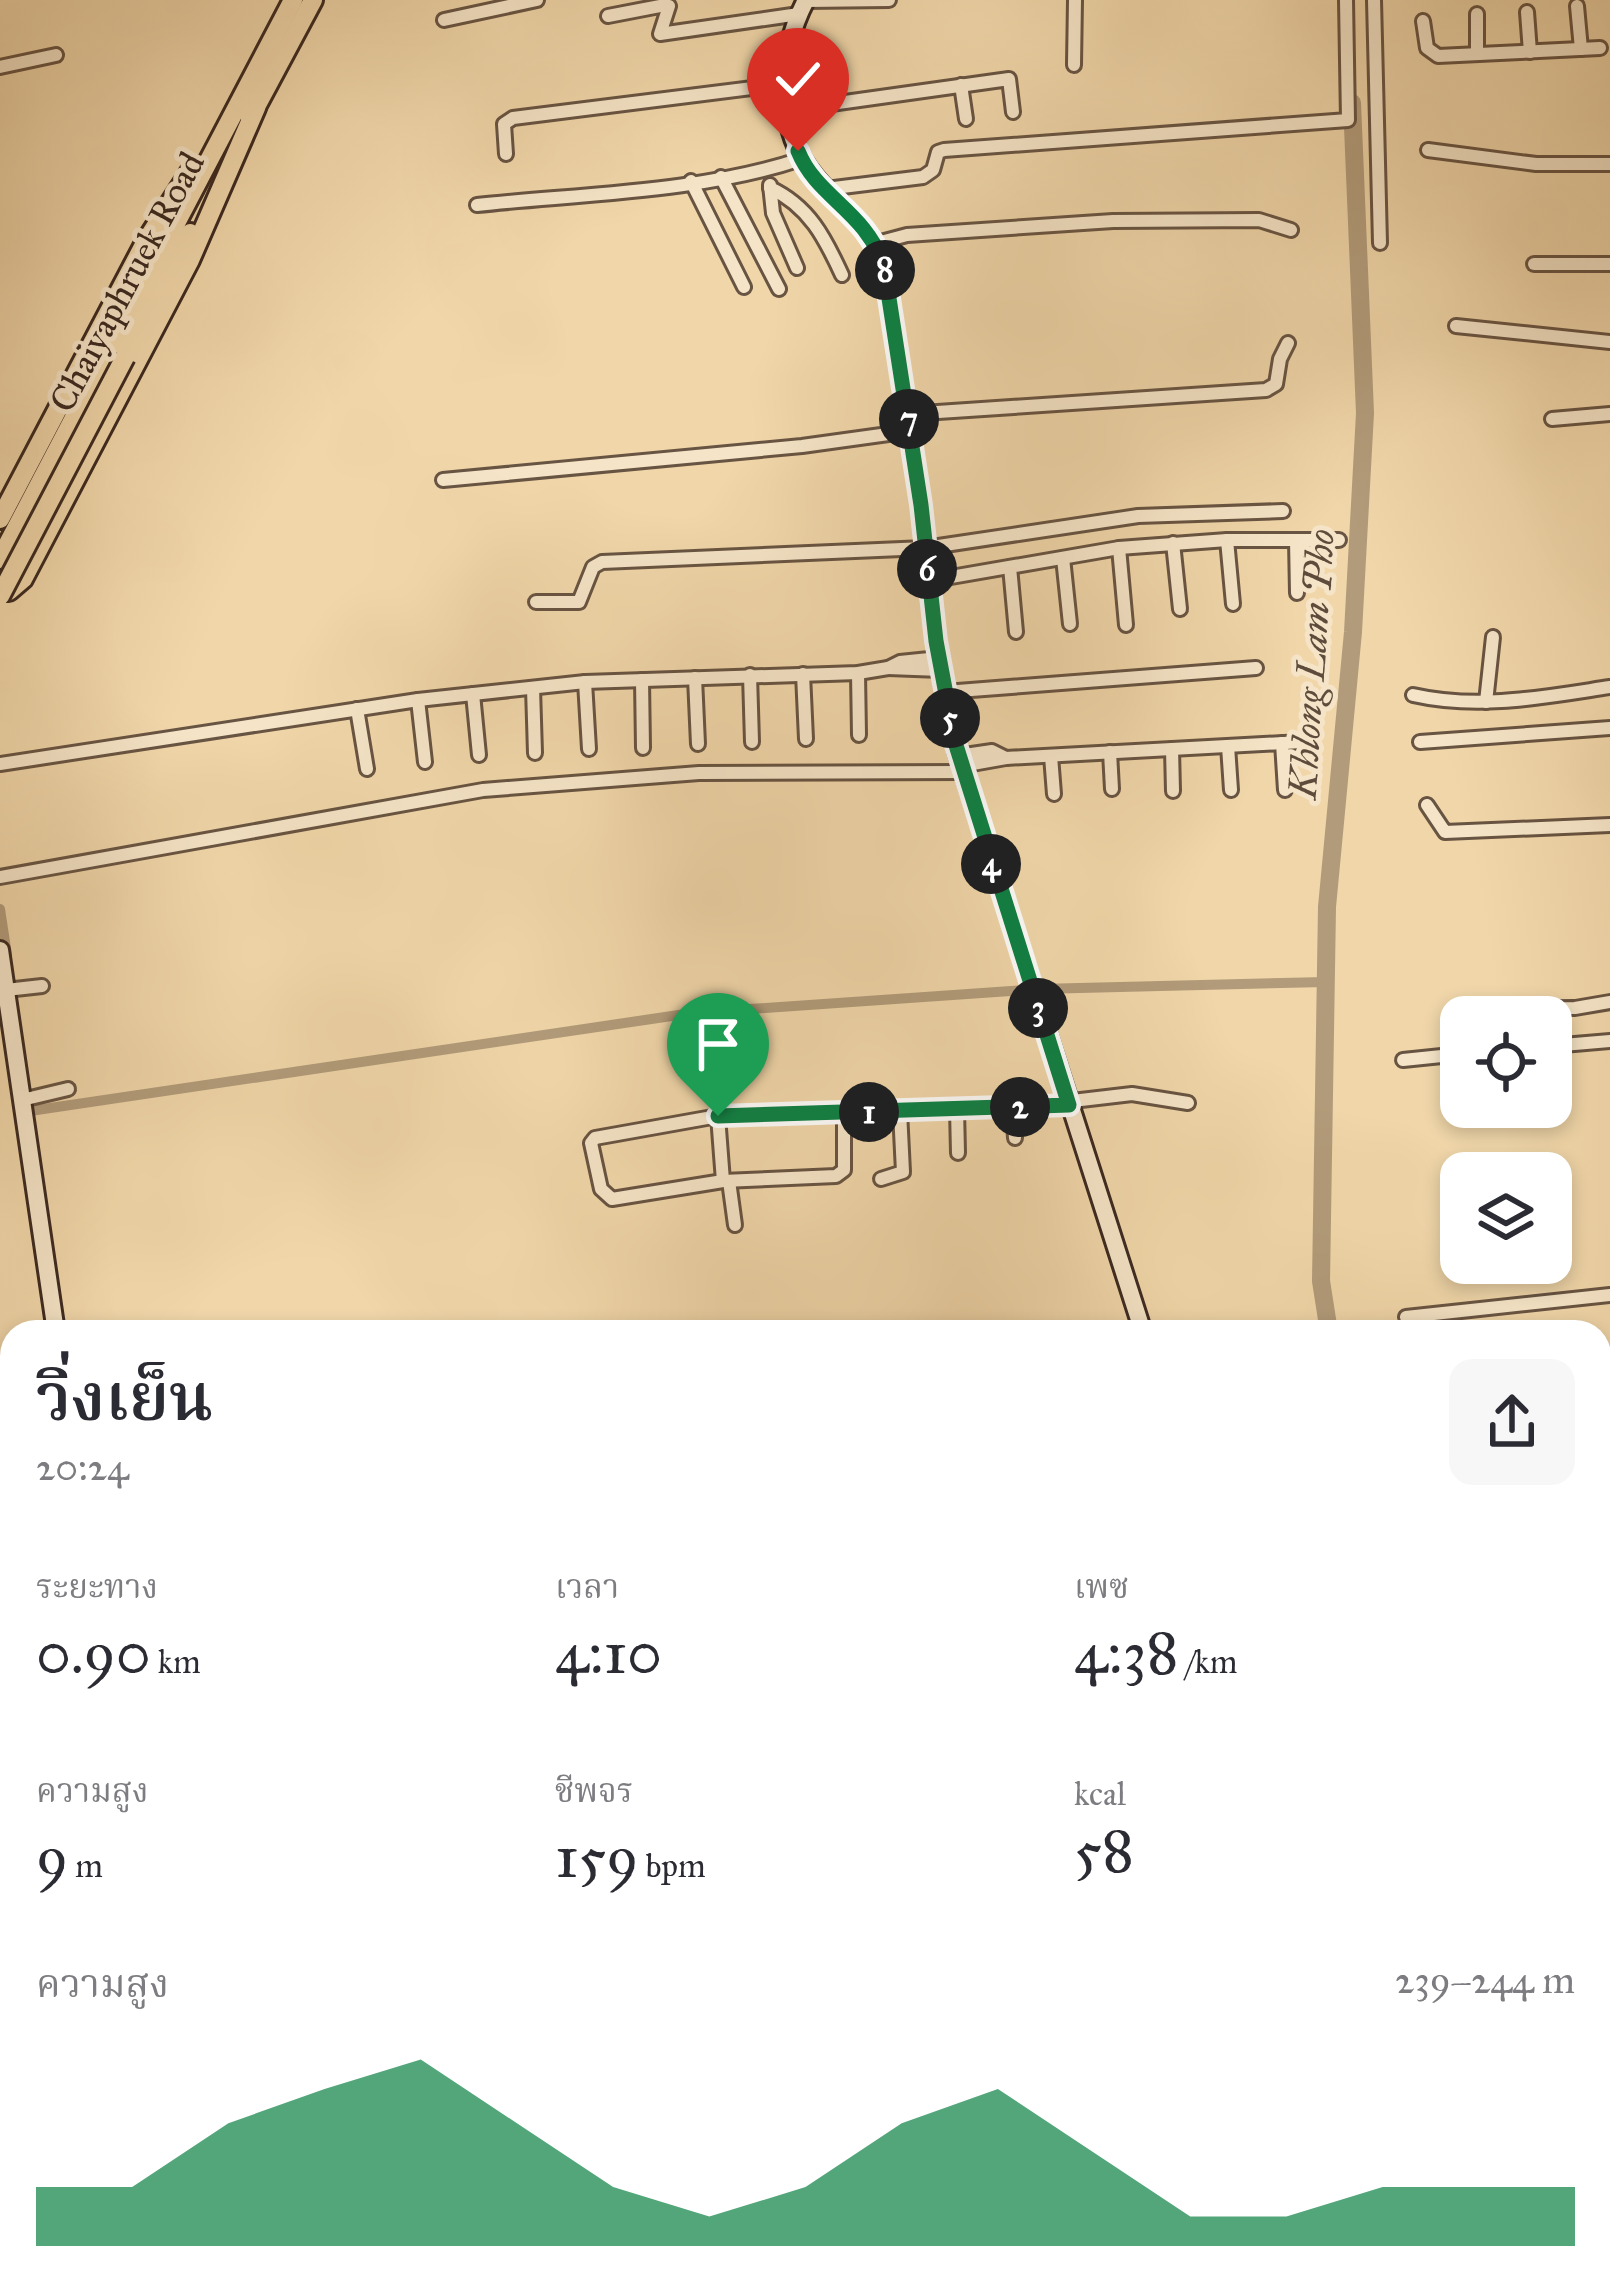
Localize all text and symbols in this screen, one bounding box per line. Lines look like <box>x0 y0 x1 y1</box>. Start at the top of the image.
pin <box>747 28 849 151</box>
icon: check <box>765 46 831 112</box>
street label: Chaiyaphruek Road <box>40 145 214 419</box>
pin: 8 <box>855 240 915 300</box>
text: 8 <box>876 250 894 290</box>
pin: 7 <box>879 389 939 449</box>
text: 7 <box>900 399 918 439</box>
water label: Khlong Lam Pho <box>1279 528 1345 802</box>
pin: 6 <box>897 539 957 599</box>
text: 6 <box>919 549 935 589</box>
pin: 5 <box>920 688 980 748</box>
text: 5 <box>942 698 958 738</box>
pin: 4 <box>961 834 1021 894</box>
text: 4 <box>982 844 1000 884</box>
pin: 3 <box>1008 978 1068 1038</box>
text: 3 <box>1031 988 1045 1028</box>
pin <box>667 993 769 1116</box>
map controls <box>1440 996 1572 1284</box>
button: locate <box>1440 996 1572 1128</box>
icon: arrive <box>685 1011 751 1077</box>
pin: 2 <box>990 1077 1050 1137</box>
pin: 1 <box>839 1082 899 1142</box>
text: 2 <box>1012 1087 1028 1127</box>
text: 1 <box>862 1092 876 1132</box>
button: layers <box>1440 1152 1572 1284</box>
text: วิ่งเย็น <box>36 1357 213 1438</box>
button: share <box>1449 1359 1575 1485</box>
text: 20:24 <box>36 1443 129 1491</box>
text: ระยะทาง <box>36 1567 158 1607</box>
text: เวลา <box>555 1567 619 1607</box>
text: เพซ <box>1074 1567 1129 1607</box>
text: 0.90 <box>36 1616 151 1689</box>
text: 4:10 <box>555 1616 662 1689</box>
text: 4:38 <box>1074 1616 1178 1689</box>
text: km <box>151 1642 201 1682</box>
text: /km <box>1178 1642 1238 1682</box>
text: ความสูง <box>36 1771 149 1811</box>
text: ชีพจร <box>555 1771 633 1811</box>
text: kcal <box>1074 1774 1126 1814</box>
text: 58 <box>1074 1814 1134 1887</box>
text: 9 <box>36 1820 68 1893</box>
text: 159 <box>555 1820 638 1893</box>
text: m <box>68 1846 103 1886</box>
text: bpm <box>638 1846 706 1886</box>
text: 239–244 m <box>1395 1956 1575 2004</box>
text: ความสูง <box>36 1960 169 2008</box>

